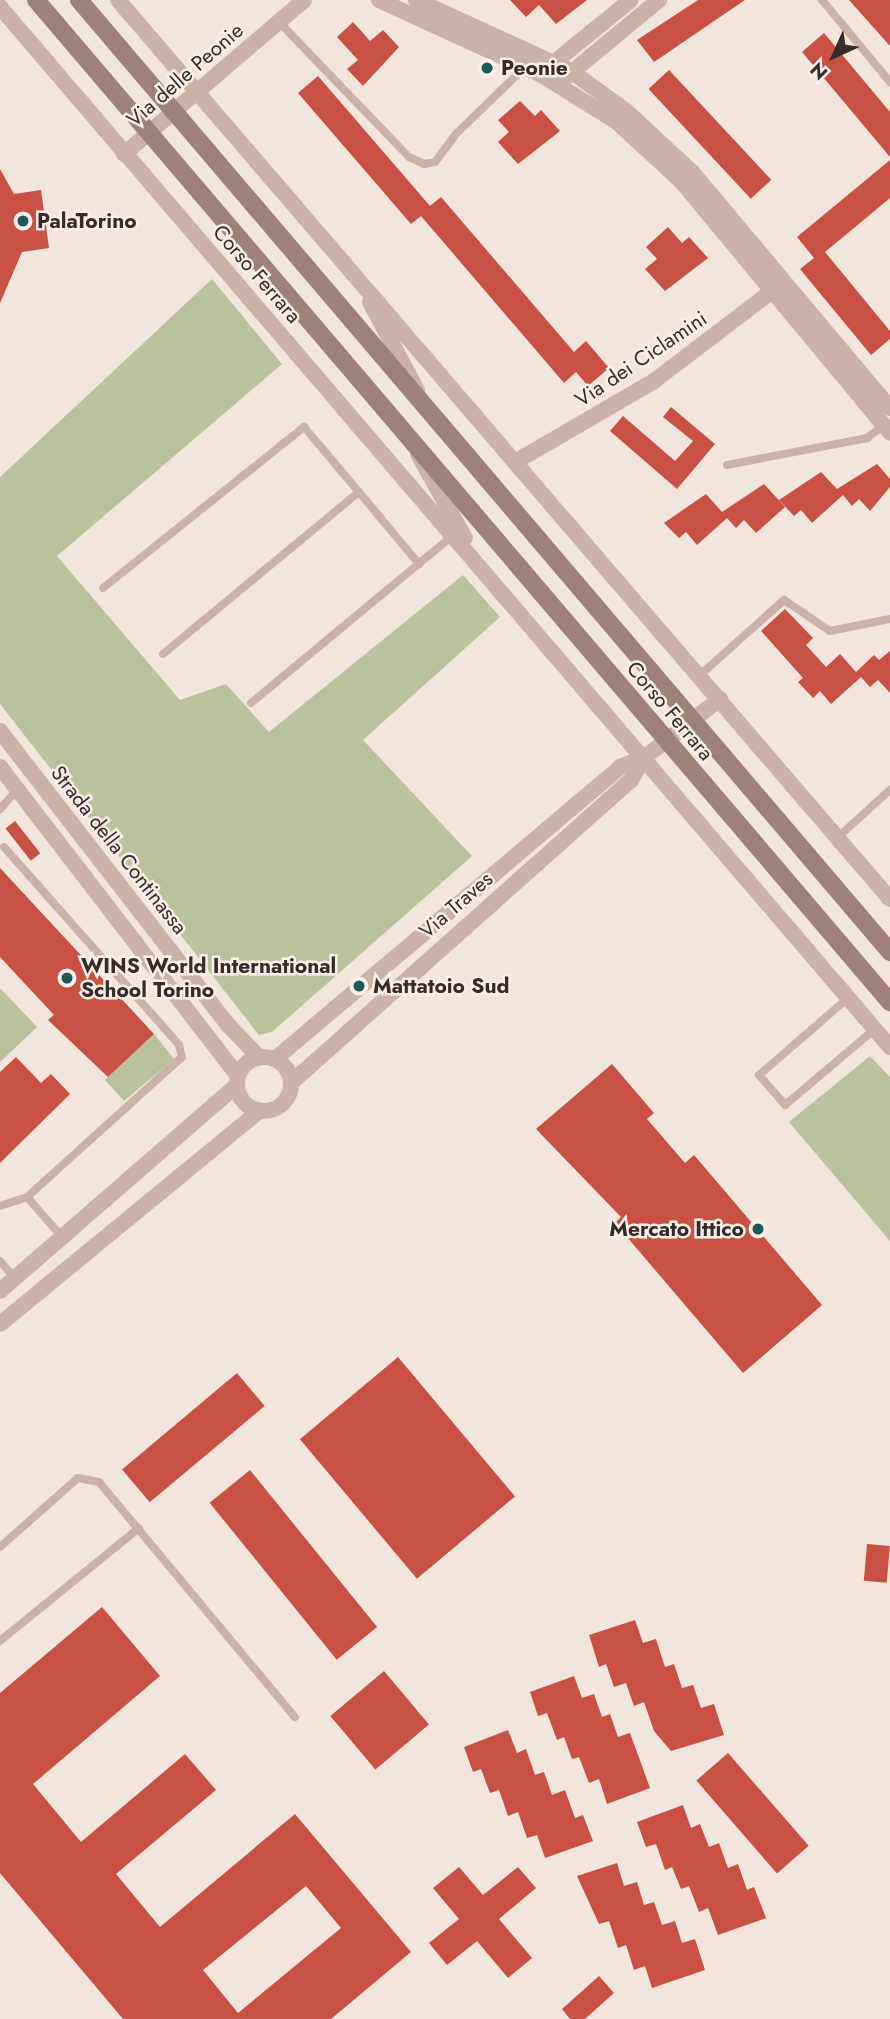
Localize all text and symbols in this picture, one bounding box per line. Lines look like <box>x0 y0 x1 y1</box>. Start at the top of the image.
street label: Via delle Peonie <box>122 18 248 132</box>
north arrow <box>799 21 869 91</box>
place label: Peonie <box>501 55 568 81</box>
text: N <box>804 56 834 86</box>
marker: Peonie <box>479 60 495 76</box>
place label: PalaTorino <box>37 208 137 234</box>
marker: PalaTorino <box>15 213 31 229</box>
street label: Corso Ferrara <box>208 220 306 328</box>
street label: Via dei Ciclamini <box>570 306 712 412</box>
street label: Corso Ferrara <box>621 656 719 766</box>
street label: Strada della Continassa <box>45 761 193 939</box>
street label: Via Traves <box>414 866 498 944</box>
place label: WINS World International School Torino <box>81 953 336 1003</box>
marker: WINS World International School Torino <box>59 970 75 986</box>
place label: Mattatoio Sud <box>373 973 509 999</box>
marker: Mattatoio Sud <box>351 978 367 994</box>
place label: Mercato Ittico <box>609 1216 744 1242</box>
marker: Mercato Ittico <box>750 1221 766 1237</box>

